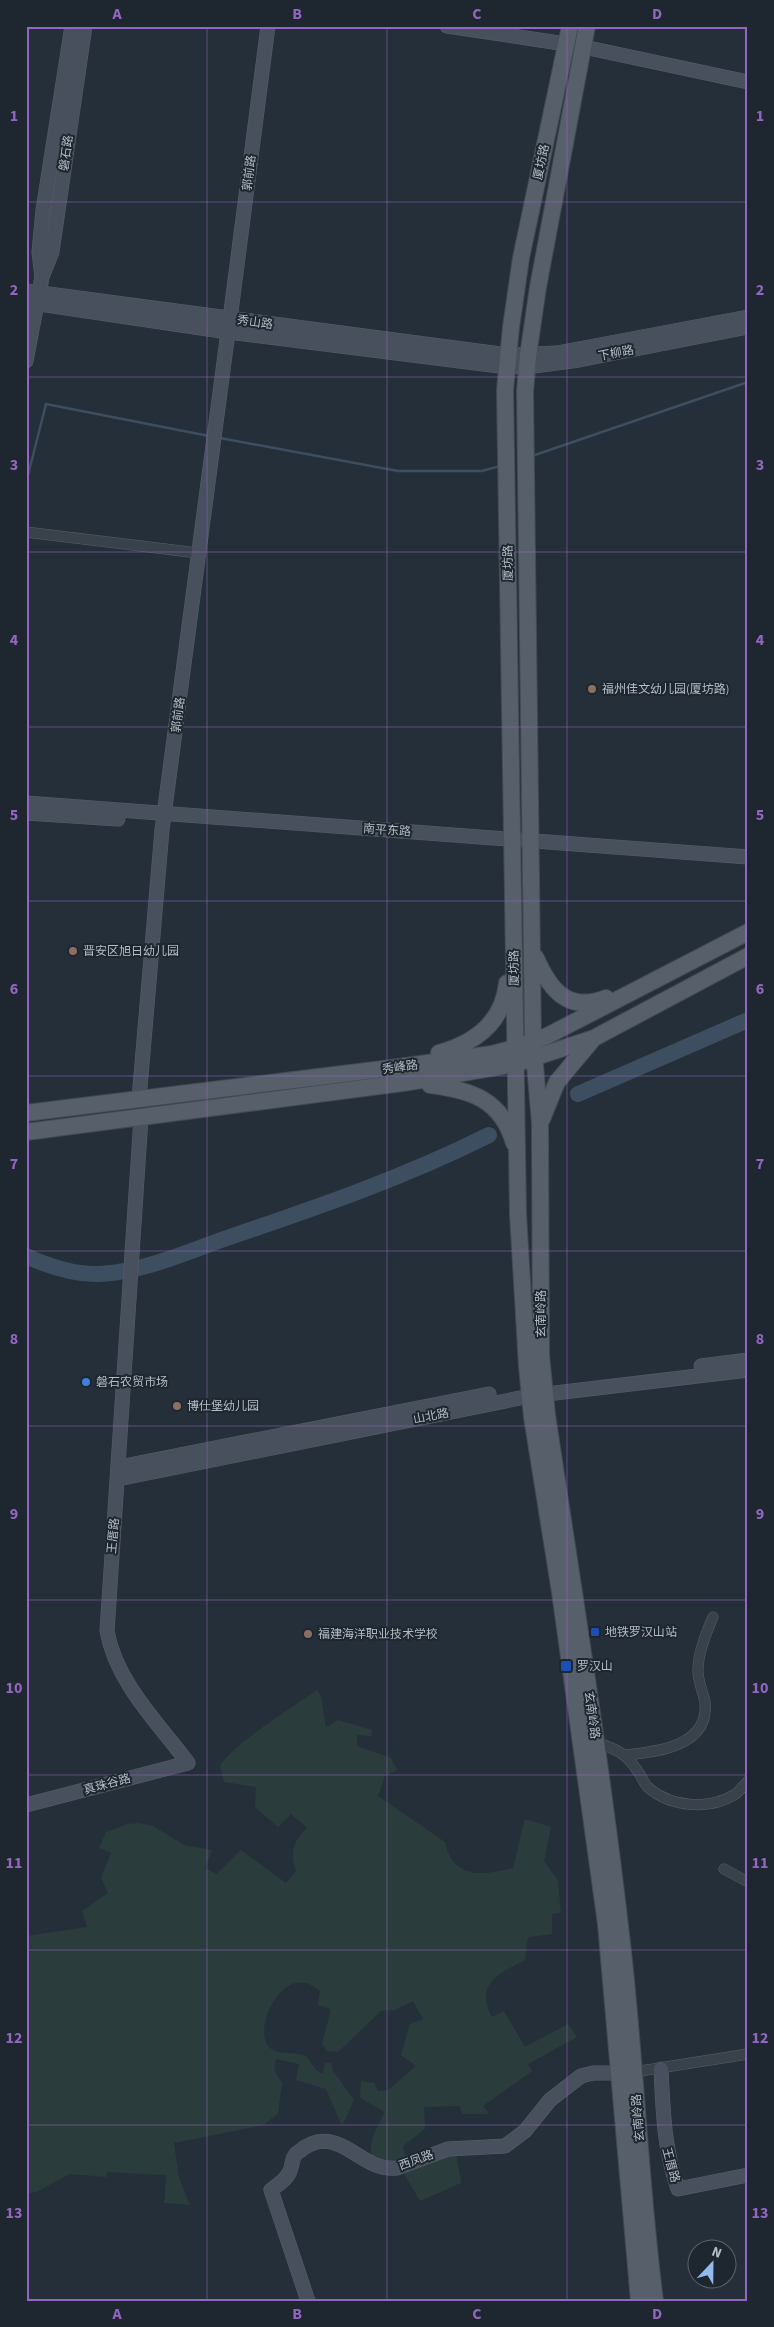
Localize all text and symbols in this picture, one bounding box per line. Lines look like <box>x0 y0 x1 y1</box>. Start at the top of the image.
text: A <box>111 3 122 25</box>
text: B <box>292 3 302 25</box>
text: C <box>472 3 482 25</box>
text: D <box>652 3 662 25</box>
text: 1 <box>10 105 18 127</box>
text: 1 <box>756 105 764 127</box>
street label: 磐石路 <box>56 134 77 172</box>
street label: 厦坊路 <box>529 143 554 181</box>
street label: 郭前路 <box>239 154 260 192</box>
text: 2 <box>10 279 18 301</box>
text: 2 <box>756 279 764 301</box>
street label: 秀山路 <box>236 312 274 333</box>
street label: 下柳路 <box>597 342 635 365</box>
text: 3 <box>10 454 18 476</box>
text: 3 <box>756 454 764 476</box>
street label: 厦坊路 <box>500 545 517 581</box>
text: 4 <box>10 629 19 651</box>
text: 4 <box>756 629 765 651</box>
place label: 福州佳文幼儿园(厦坊路) <box>602 681 729 698</box>
marker: 福州佳文幼儿园(厦坊路) <box>586 683 598 695</box>
street label: 郭前路 <box>168 696 189 734</box>
text: 5 <box>10 804 18 826</box>
text: 5 <box>756 804 764 826</box>
street label: 南平东路 <box>362 820 412 841</box>
place label: 晋安区旭日幼儿园 <box>83 943 179 960</box>
marker: 晋安区旭日幼儿园 <box>67 945 79 957</box>
street label: 厦坊路 <box>506 950 523 986</box>
text: 6 <box>10 978 18 1000</box>
text: 6 <box>756 978 764 1000</box>
street label: 秀峰路 <box>381 1057 419 1078</box>
text: 7 <box>10 1153 18 1175</box>
text: 7 <box>756 1153 764 1175</box>
street label: 玄南岭路 <box>533 1290 550 1338</box>
text: 8 <box>10 1328 18 1350</box>
text: 8 <box>756 1328 764 1350</box>
place label: 磐石农贸市场 <box>96 1374 168 1391</box>
marker: 磐石农贸市场 <box>80 1376 92 1388</box>
place label: 博仕堡幼儿园 <box>187 1398 259 1415</box>
marker: 博仕堡幼儿园 <box>171 1400 183 1412</box>
street label: 山北路 <box>412 1405 450 1428</box>
text: 9 <box>10 1503 18 1525</box>
text: 9 <box>756 1503 764 1525</box>
street label: 王厝路 <box>103 1517 124 1555</box>
place label: 地铁罗汉山站 <box>605 1624 677 1641</box>
place label: 福建海洋职业技术学校 <box>318 1626 438 1643</box>
marker: 地铁罗汉山站 <box>589 1626 601 1638</box>
marker: 福建海洋职业技术学校 <box>302 1628 314 1640</box>
place label: 罗汉山 <box>577 1658 613 1675</box>
marker: 罗汉山 <box>559 1659 573 1673</box>
text: 10 <box>6 1677 22 1699</box>
text: 10 <box>752 1677 768 1699</box>
street label: 玄南岭路 <box>580 1690 603 1740</box>
street label: 真珠谷路 <box>82 1770 133 1799</box>
text: 11 <box>6 1852 22 1874</box>
text: 11 <box>752 1852 768 1874</box>
text: 12 <box>6 2027 22 2049</box>
text: 12 <box>752 2027 768 2049</box>
street label: 玄南岭路 <box>628 2093 649 2143</box>
street label: 西凤路 <box>396 2146 436 2175</box>
street label: 王厝路 <box>658 2146 683 2185</box>
text: 13 <box>6 2202 22 2224</box>
text: 13 <box>752 2202 768 2224</box>
north arrow <box>686 2240 736 2290</box>
text: N <box>708 2242 725 2264</box>
text: A <box>111 2303 122 2325</box>
text: B <box>292 2303 302 2325</box>
text: C <box>472 2303 482 2325</box>
text: D <box>652 2303 662 2325</box>

